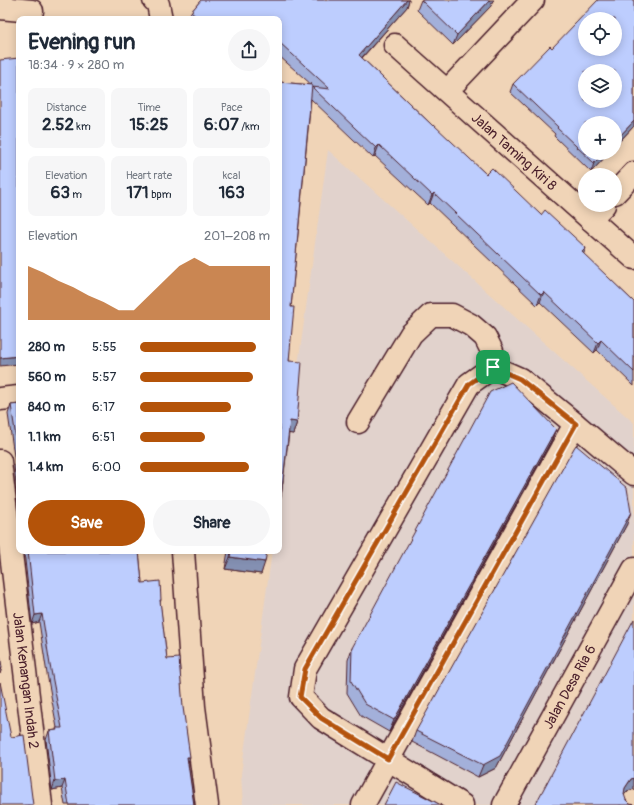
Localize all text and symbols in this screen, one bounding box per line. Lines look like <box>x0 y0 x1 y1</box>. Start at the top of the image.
map controls <box>578 12 622 212</box>
button: locate <box>578 12 622 56</box>
text: Evening run <box>28 28 136 56</box>
button: share <box>228 29 270 71</box>
text: 18:34 · 9 × 280 m <box>28 57 124 73</box>
button: layers <box>578 64 622 108</box>
text: Distance <box>46 101 86 114</box>
text: Time <box>137 101 160 114</box>
text: Pace <box>221 101 243 114</box>
street label: Jalan Taming Kiri 8 <box>468 109 561 194</box>
text: 2.52 <box>42 114 74 135</box>
text: 15:25 <box>129 114 169 135</box>
text: 6:07 <box>204 114 239 135</box>
button: + <box>578 116 622 160</box>
text: km <box>74 120 91 133</box>
text: /km <box>239 120 260 133</box>
button: − <box>578 168 622 212</box>
text: Elevation <box>45 169 87 182</box>
text: Heart rate <box>126 169 172 182</box>
text: kcal <box>223 169 241 182</box>
text: 63 <box>51 182 70 203</box>
text: 171 <box>126 182 149 203</box>
text: 163 <box>219 182 245 203</box>
text: m <box>70 188 82 201</box>
text: bpm <box>149 188 172 201</box>
text: Elevation <box>28 228 78 244</box>
text: 201–208 m <box>204 228 270 244</box>
text: 280 m <box>28 339 65 355</box>
text: 5:55 <box>92 339 117 355</box>
pin <box>476 350 510 384</box>
icon: arrive <box>482 356 504 378</box>
text: 560 m <box>28 369 66 385</box>
text: 5:57 <box>92 369 116 385</box>
text: 840 m <box>28 399 65 415</box>
text: 6:17 <box>92 399 115 415</box>
text: 1.1 km <box>28 429 61 445</box>
text: 6:51 <box>92 429 115 445</box>
text: 1.4 km <box>28 459 63 475</box>
text: 6:00 <box>92 459 121 475</box>
button: Save <box>28 500 145 546</box>
button: Share <box>153 500 270 546</box>
street label: Jalan Kenangan Indah 2 <box>10 611 43 750</box>
street label: Jalan Desa Ria 6 <box>539 642 599 732</box>

